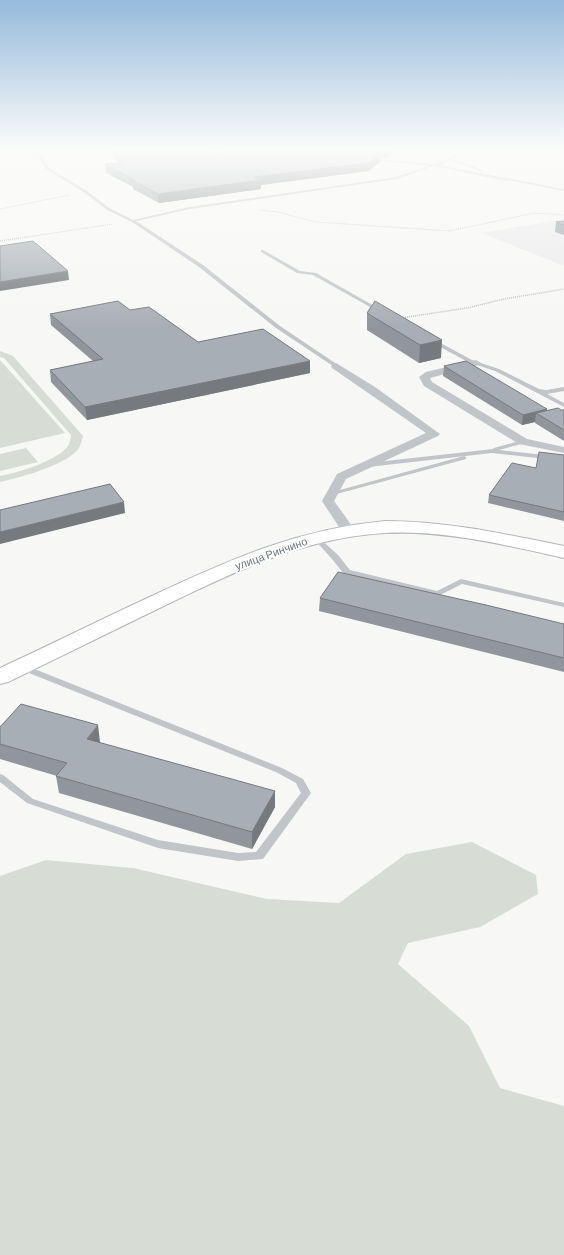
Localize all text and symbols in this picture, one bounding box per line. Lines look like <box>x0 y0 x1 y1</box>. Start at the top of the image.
street label: улица Ринчино <box>233 534 309 572</box>

